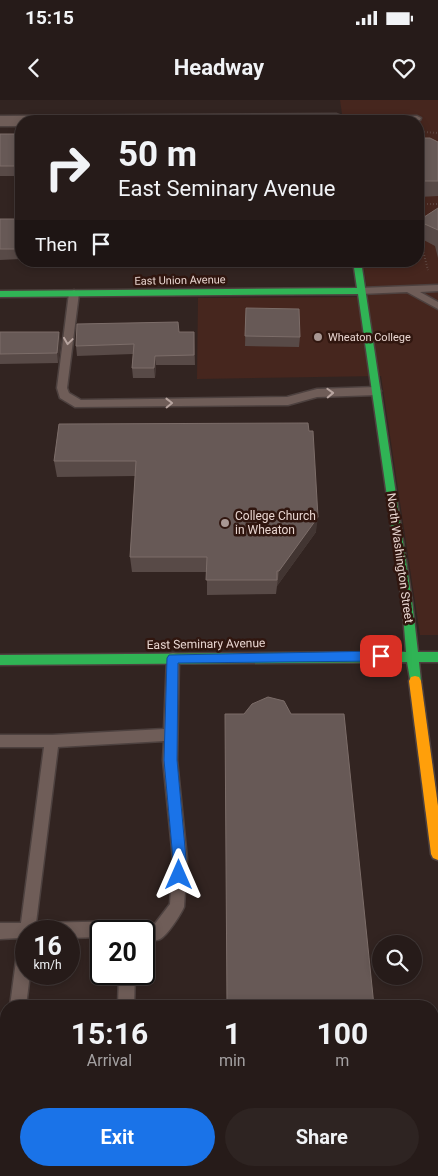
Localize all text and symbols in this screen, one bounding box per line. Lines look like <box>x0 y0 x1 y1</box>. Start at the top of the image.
text: 15:15 <box>25 6 74 29</box>
icon: back <box>20 54 48 82</box>
icon: heart <box>390 54 418 82</box>
text: Headway <box>174 55 264 80</box>
text: 50 m <box>118 134 197 175</box>
icon: right <box>35 135 100 200</box>
text: East Seminary Avenue <box>118 176 335 201</box>
icon: arrive <box>87 230 115 258</box>
text: Then <box>35 233 77 256</box>
street label: East Union Avenue <box>134 273 226 288</box>
marker: Wheaton College <box>312 331 324 343</box>
place label: Wheaton College <box>328 331 411 344</box>
one-way arrow <box>63 338 74 346</box>
one-way arrow <box>327 388 335 398</box>
one-way arrow <box>166 398 173 408</box>
street label: North Washington Street <box>384 492 416 624</box>
place label: College Church in Wheaton <box>235 509 316 537</box>
marker: College Church in Wheaton <box>219 517 231 529</box>
pin <box>360 635 402 677</box>
street label: East Seminary Avenue <box>147 636 265 652</box>
icon: arrive <box>367 642 395 670</box>
position arrow <box>152 848 204 900</box>
speed limit sign: 20 <box>90 920 155 985</box>
text: 16 <box>33 932 62 961</box>
map controls <box>372 935 422 985</box>
button: search <box>372 935 422 985</box>
text: km/h <box>33 958 62 972</box>
text: 15:16 <box>71 1016 148 1051</box>
text: 1 <box>224 1016 241 1051</box>
text: 100 <box>317 1016 368 1051</box>
text: Arrival <box>87 1051 132 1070</box>
text: min <box>219 1051 246 1070</box>
text: m <box>335 1051 349 1070</box>
button: Exit <box>20 1108 215 1166</box>
button: Share <box>225 1108 419 1166</box>

